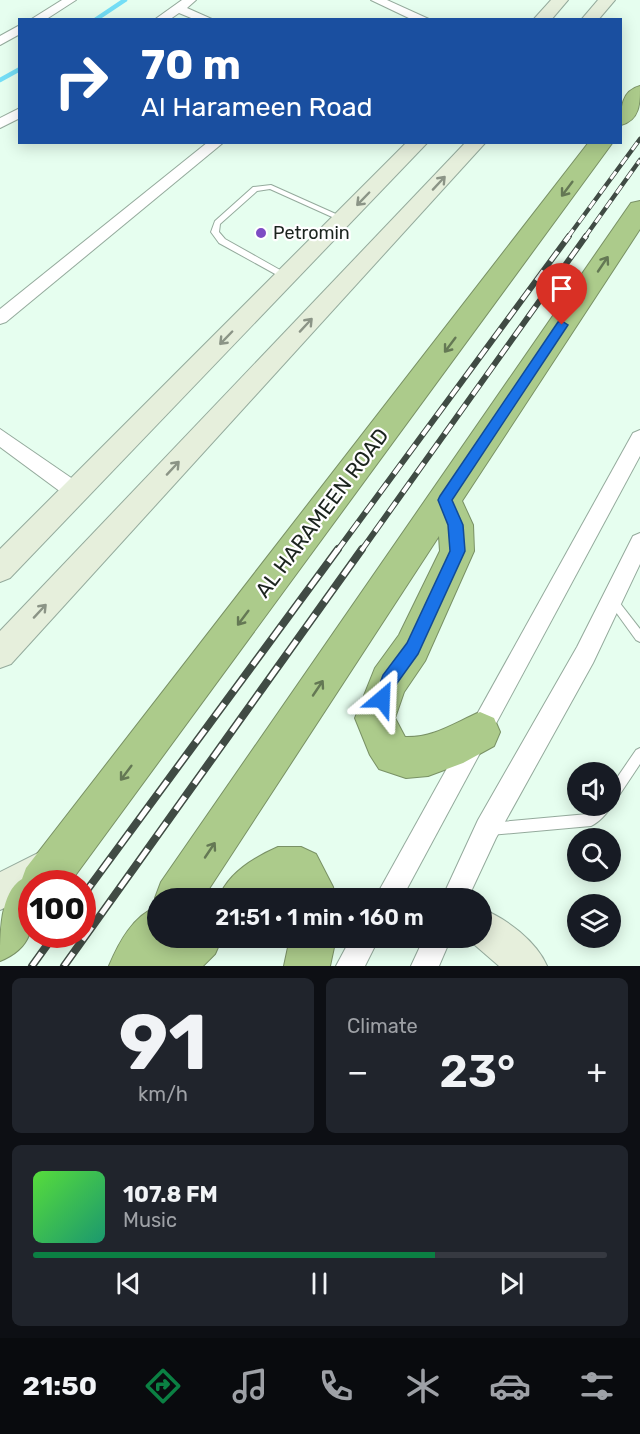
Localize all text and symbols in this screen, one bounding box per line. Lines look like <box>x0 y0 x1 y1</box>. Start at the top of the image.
text: 70 m <box>141 40 241 90</box>
icon: right <box>42 42 120 120</box>
text: Al Harameen Road <box>141 91 373 123</box>
one-way arrow <box>432 175 446 190</box>
one-way arrow <box>561 181 573 197</box>
one-way arrow <box>356 192 370 207</box>
place label: Petromin <box>273 222 350 244</box>
marker: Petromin <box>254 226 268 240</box>
one-way arrow <box>596 256 609 273</box>
pin <box>536 263 587 325</box>
icon: arrive <box>545 272 578 305</box>
one-way arrow <box>299 318 313 333</box>
one-way arrow <box>219 331 234 346</box>
one-way arrow <box>443 336 456 352</box>
street label: AL HARAMEEN ROAD <box>250 423 393 602</box>
one-way arrow <box>166 461 180 476</box>
one-way arrow <box>33 603 47 618</box>
one-way arrow <box>237 609 250 625</box>
position arrow <box>350 667 414 731</box>
one-way arrow <box>313 680 325 697</box>
map controls <box>567 762 621 948</box>
button: sound <box>567 762 621 816</box>
one-way arrow <box>119 765 132 781</box>
button: search <box>567 828 621 882</box>
one-way arrow <box>204 842 216 859</box>
speed limit sign: 100 <box>18 870 96 948</box>
button: layers <box>567 894 621 948</box>
text: 21:51 · 1 min · 160 m <box>215 904 424 931</box>
text: 91 <box>119 996 207 1089</box>
text: Climate <box>347 1014 418 1038</box>
text: 23° <box>440 1045 515 1098</box>
text: − <box>347 1052 368 1091</box>
text: + <box>586 1052 607 1091</box>
text: km/h <box>138 1082 188 1106</box>
text: 107.8 FM <box>123 1181 218 1208</box>
text: Music <box>123 1208 177 1232</box>
icon: previous <box>112 1267 145 1300</box>
icon: pause <box>303 1267 336 1300</box>
icon: next <box>495 1267 528 1300</box>
icon: directions <box>142 1365 184 1407</box>
icon: music <box>229 1365 271 1407</box>
icon: phone <box>315 1365 357 1407</box>
icon: climate <box>402 1365 444 1407</box>
icon: car <box>489 1365 531 1407</box>
icon: filters <box>576 1365 618 1407</box>
text: 21:50 <box>22 1370 97 1402</box>

